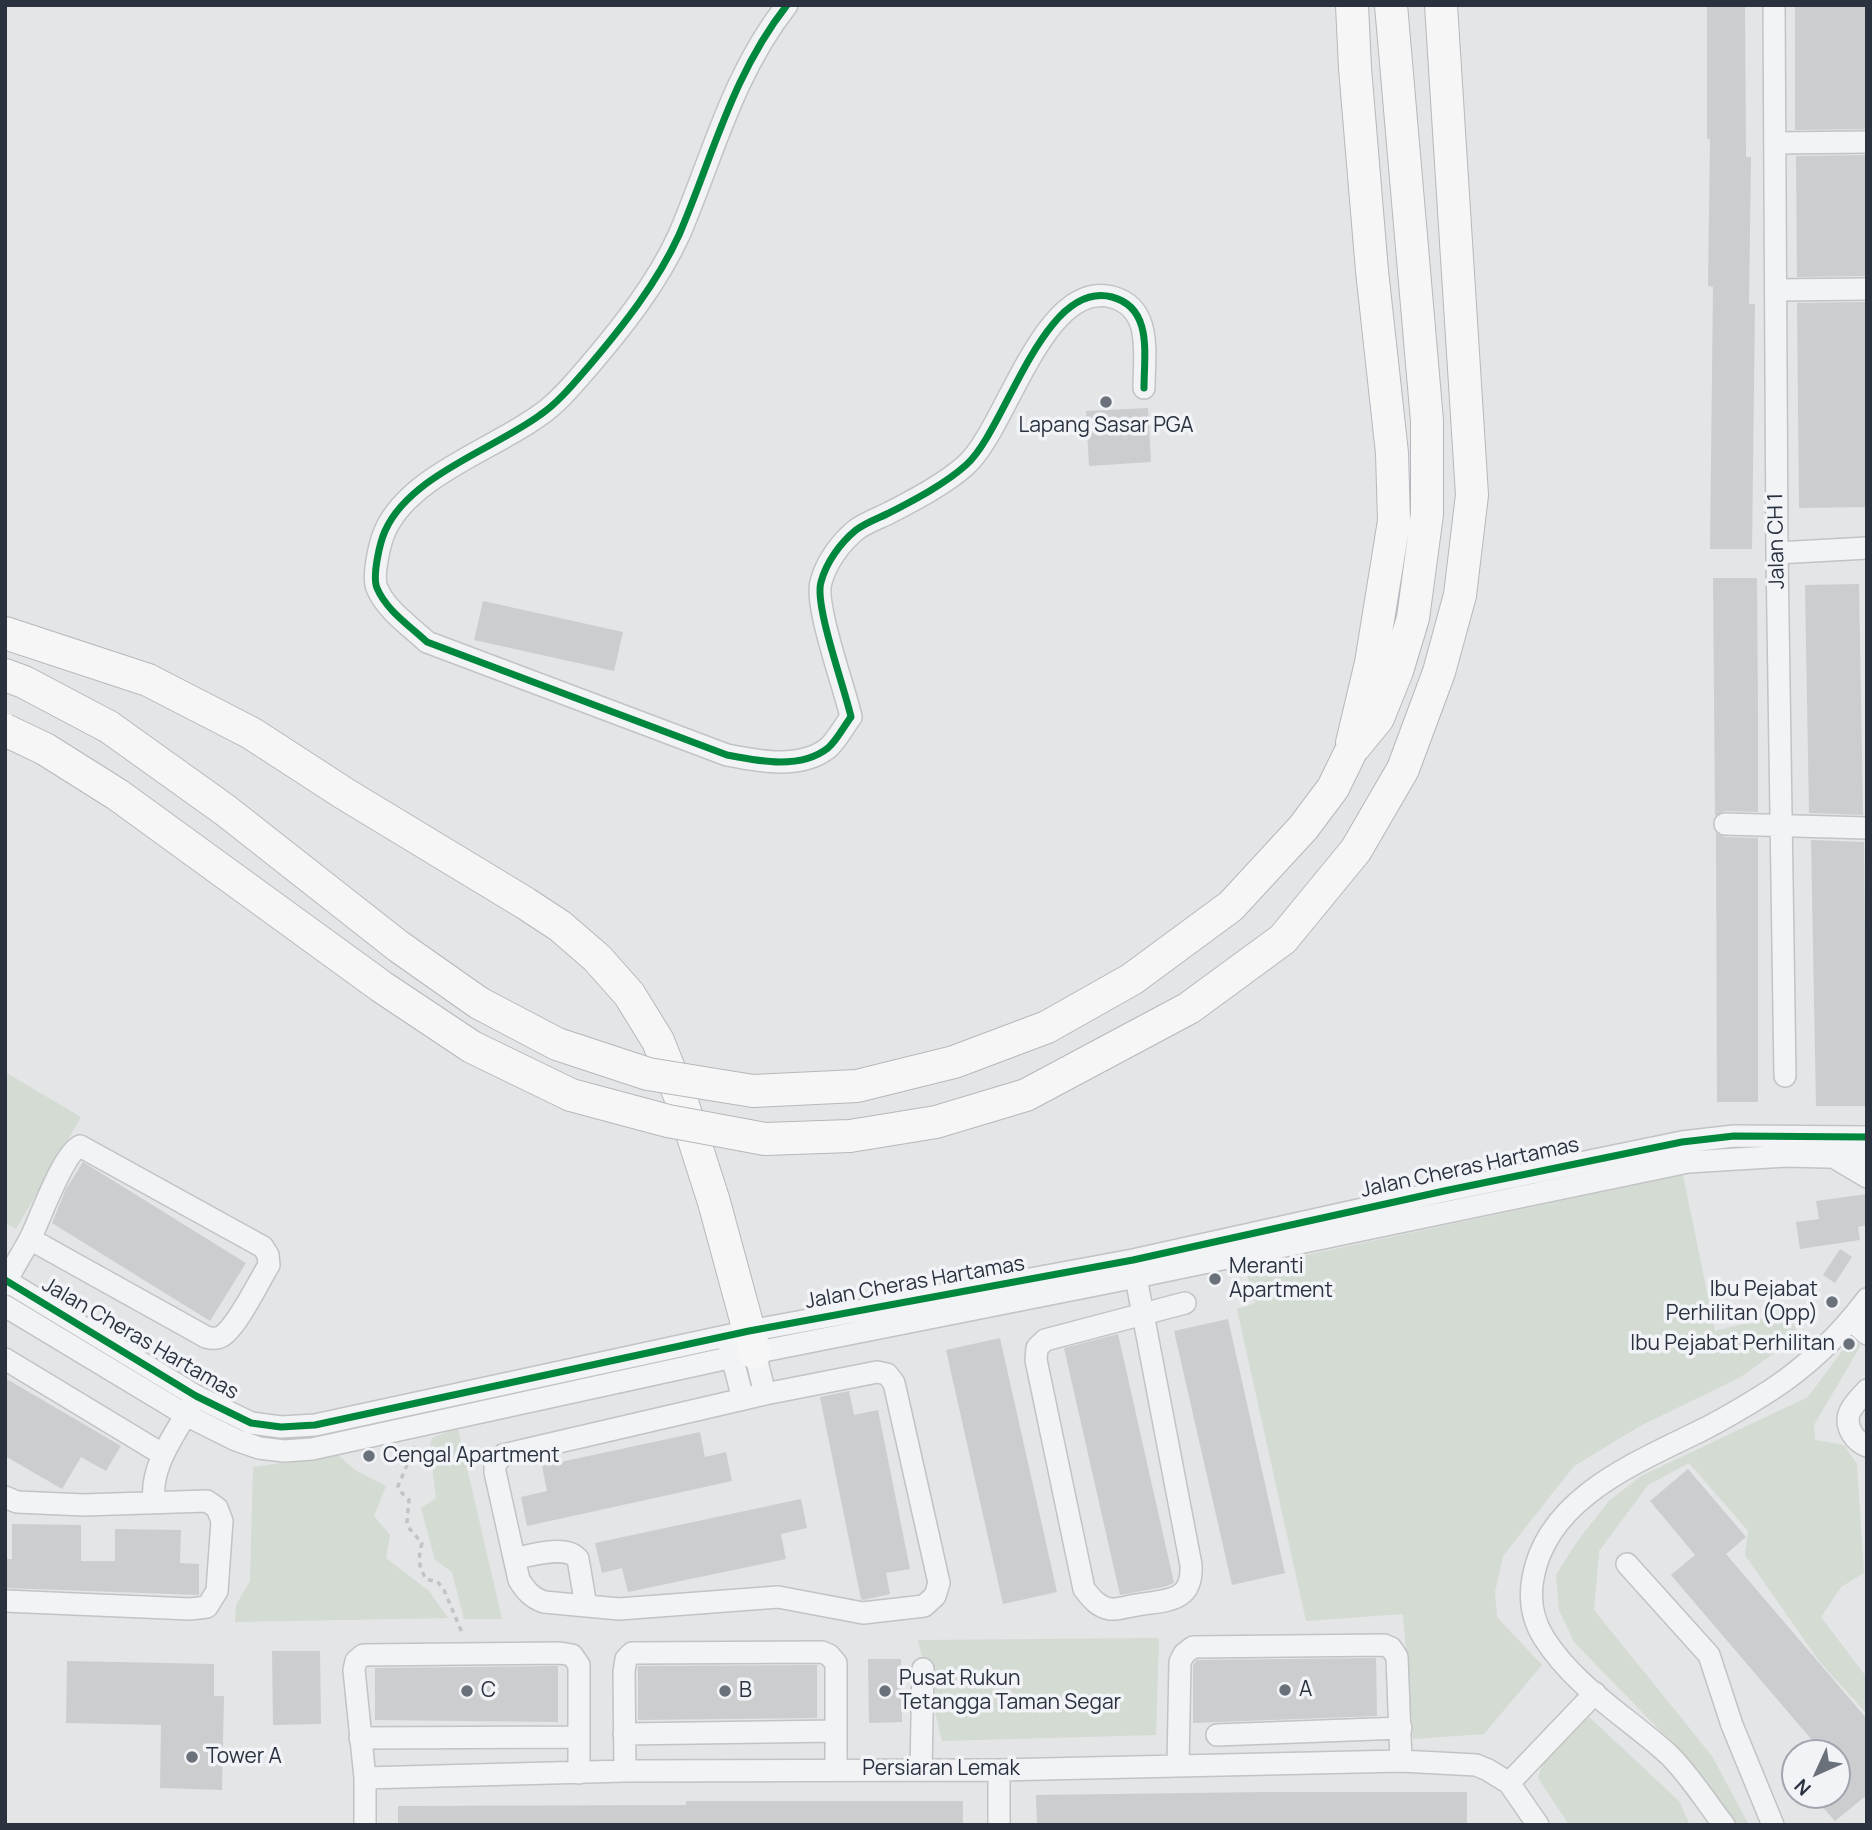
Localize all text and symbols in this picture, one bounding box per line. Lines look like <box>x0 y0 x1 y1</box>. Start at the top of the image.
marker: Lapang Sasar PGA <box>1098 394 1114 410</box>
place label: Lapang Sasar PGA <box>1018 413 1194 439</box>
street label: Jalan CH 1 <box>1764 493 1790 589</box>
street label: Jalan Cheras Hartamas <box>1358 1133 1582 1203</box>
street label: Jalan Cheras Hartamas <box>803 1251 1027 1315</box>
place label: Meranti Apartment <box>1229 1254 1333 1304</box>
marker: Meranti Apartment <box>1207 1271 1223 1287</box>
street label: Jalan Cheras Hartamas <box>37 1272 243 1406</box>
place label: Ibu Pejabat Perhilitan (Opp) <box>1666 1277 1818 1327</box>
marker: Ibu Pejabat Perhilitan (Opp) <box>1824 1294 1840 1310</box>
place label: Ibu Pejabat Perhilitan <box>1630 1331 1835 1357</box>
marker: Ibu Pejabat Perhilitan <box>1841 1336 1857 1352</box>
place label: Cengal Apartment <box>383 1443 560 1469</box>
marker: Cengal Apartment <box>361 1448 377 1464</box>
place label: Pusat Rukun Tetangga Taman Segar <box>899 1666 1121 1716</box>
place label: A <box>1299 1677 1312 1703</box>
place label: C <box>481 1678 496 1704</box>
place label: B <box>739 1678 752 1704</box>
marker: A <box>1277 1682 1293 1698</box>
marker: C <box>459 1683 475 1699</box>
marker: B <box>717 1683 733 1699</box>
marker: Pusat Rukun Tetangga Taman Segar <box>877 1683 893 1699</box>
north arrow <box>1781 1739 1851 1809</box>
place label: Tower A <box>206 1744 282 1770</box>
marker: Tower A <box>184 1749 200 1765</box>
street label: Persiaran Lemak <box>862 1756 1020 1782</box>
text: N <box>1789 1773 1817 1801</box>

